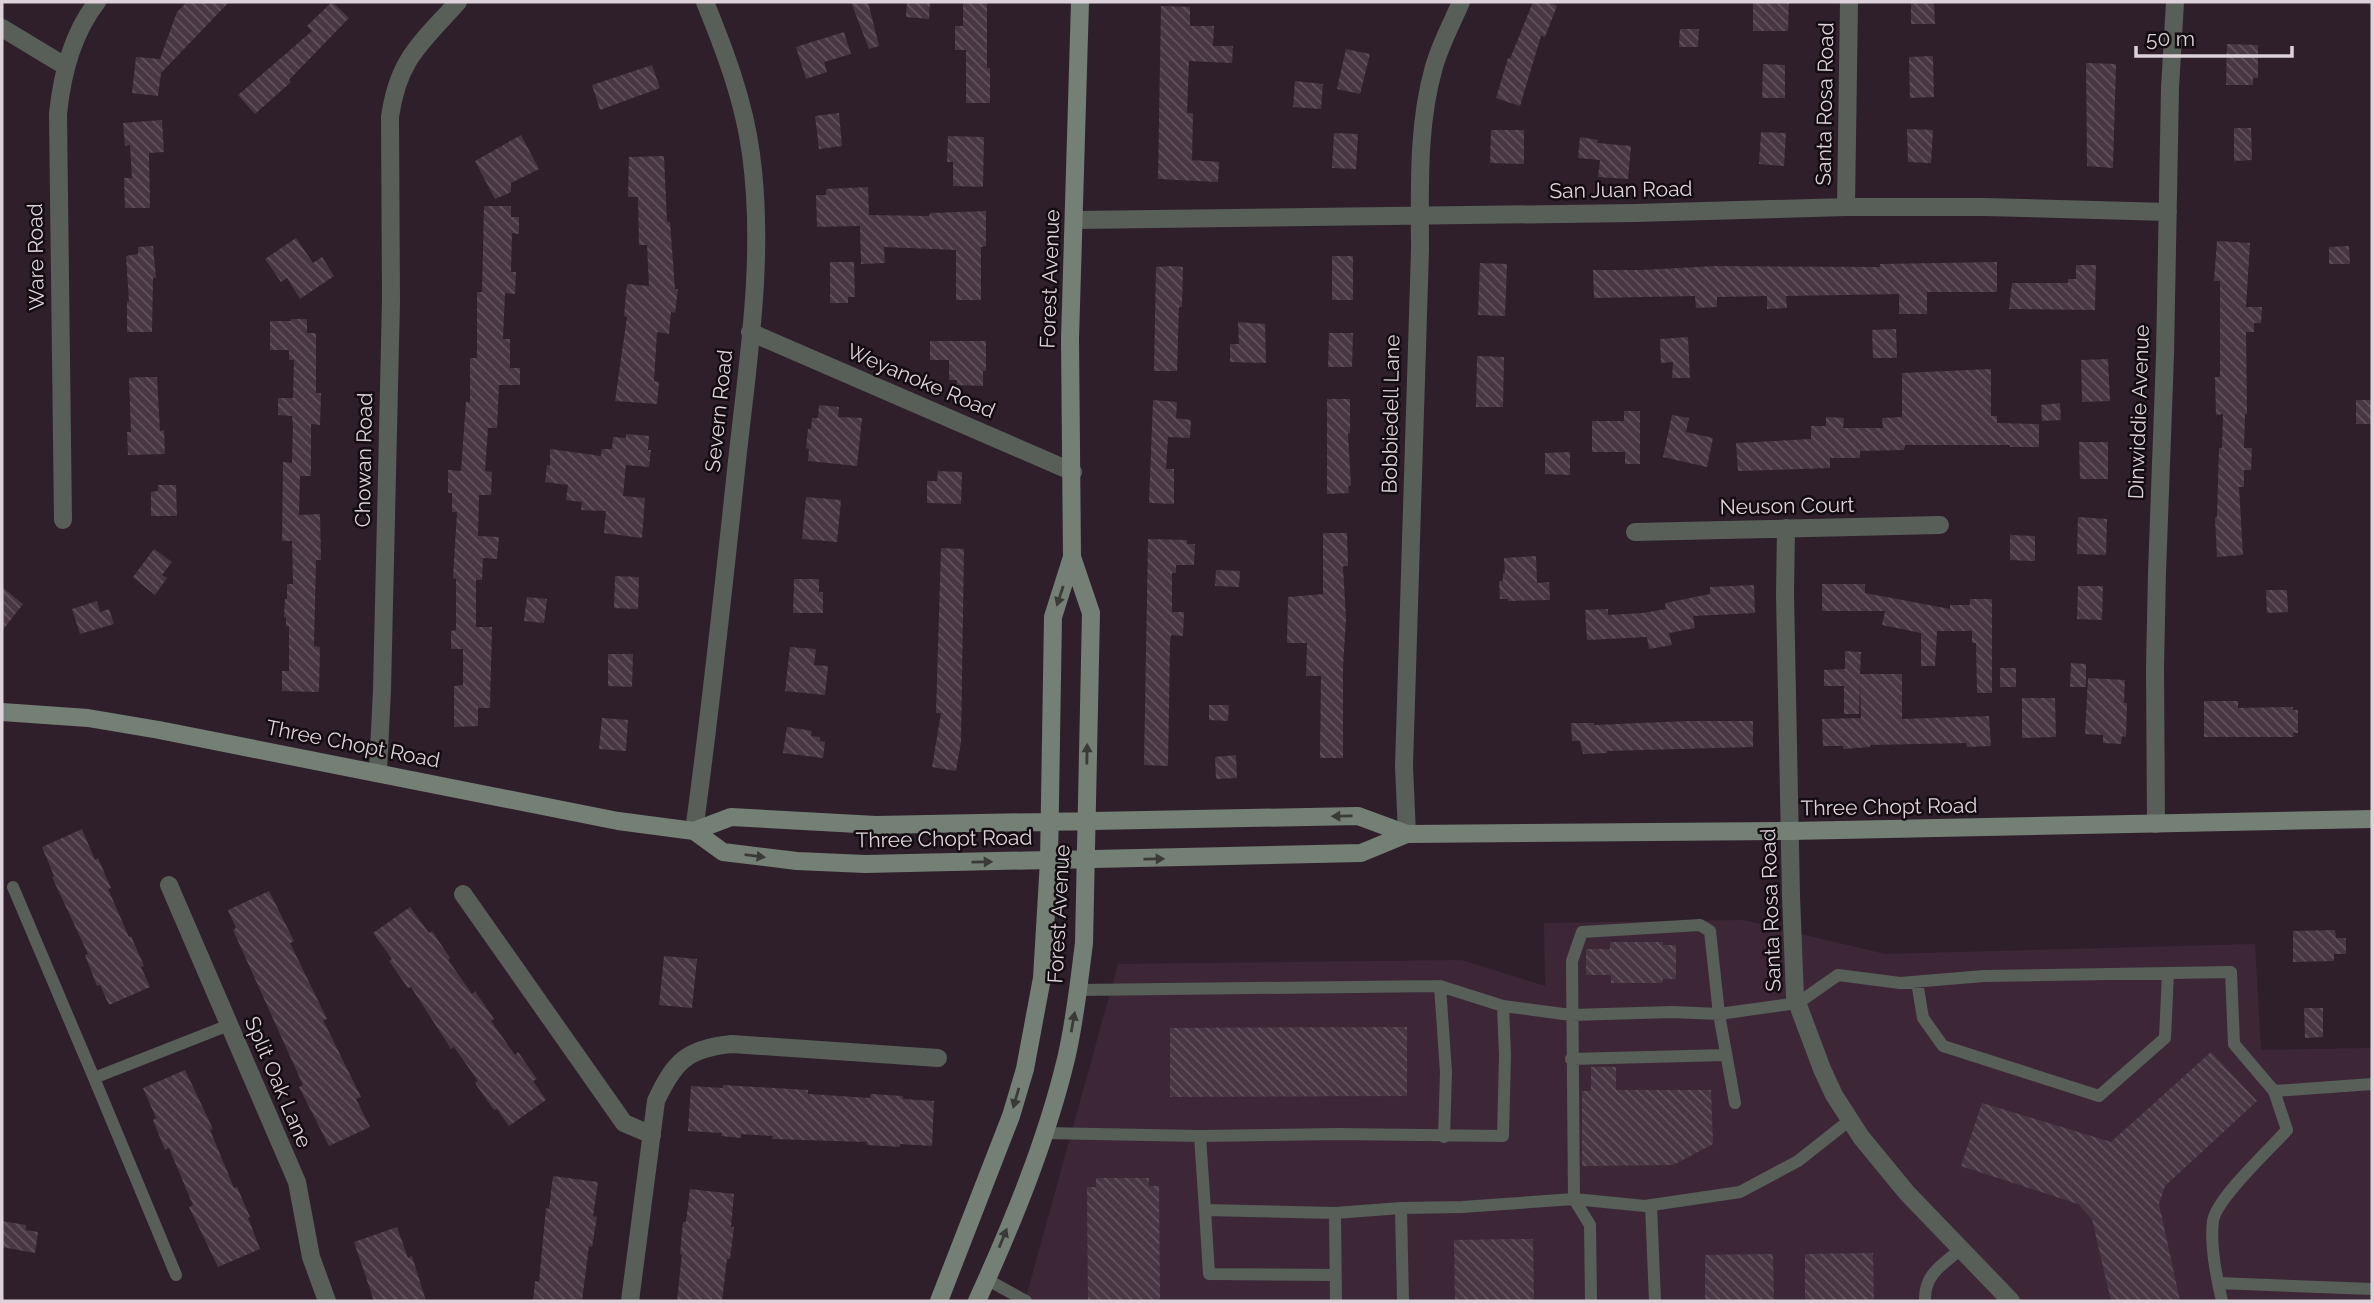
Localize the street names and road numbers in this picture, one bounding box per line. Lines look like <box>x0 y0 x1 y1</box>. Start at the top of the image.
street label: Santa Rosa Road <box>1811 22 1838 186</box>
street label: San Juan Road <box>1549 176 1693 203</box>
street label: Ware Road <box>22 203 49 311</box>
street label: Forest Avenue <box>1035 209 1064 349</box>
street label: Dinwiddie Avenue <box>2123 324 2154 500</box>
street label: Bobbiedell Lane <box>1377 334 1404 494</box>
street label: Weyanoke Road <box>843 338 999 423</box>
street label: Severn Road <box>700 348 737 474</box>
street label: Chowan Road <box>350 392 377 528</box>
street label: Neuson Court <box>1719 492 1855 519</box>
street label: Three Chopt Road <box>264 714 442 773</box>
street label: Three Chopt Road <box>1800 792 1978 821</box>
street label: Three Chopt Road <box>855 824 1033 853</box>
street label: Santa Rosa Road <box>1755 828 1786 992</box>
street label: Forest Avenue <box>1042 844 1075 984</box>
street label: Split Oak Lane <box>240 1012 317 1151</box>

